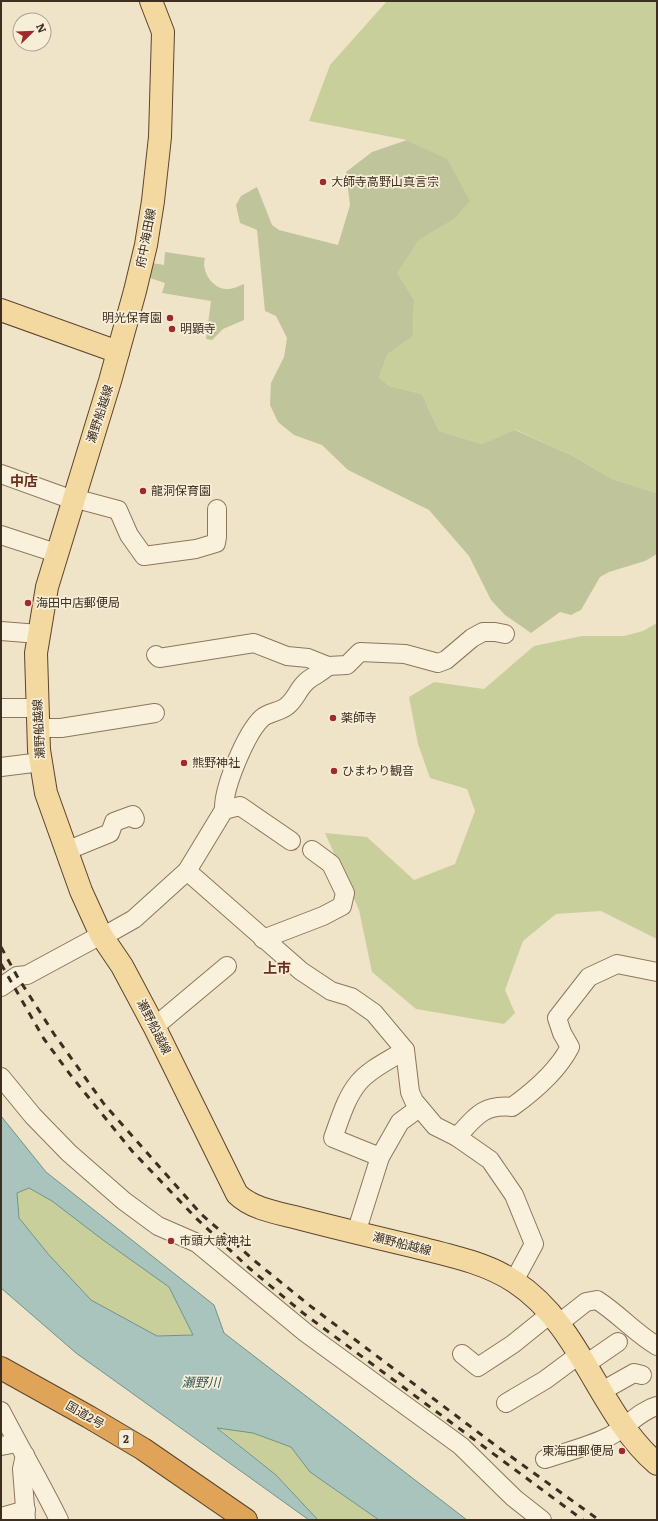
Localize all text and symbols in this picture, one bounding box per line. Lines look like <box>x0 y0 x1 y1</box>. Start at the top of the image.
north arrow <box>12 12 52 52</box>
text: N <box>33 20 51 35</box>
place label: 大師寺高野山真言宗 <box>331 172 439 190</box>
marker: 大師寺高野山真言宗 <box>318 177 328 187</box>
street label: 府中海田線 <box>130 207 160 269</box>
place label: 明光保育園 <box>102 308 162 326</box>
marker: 明光保育園 <box>165 313 175 323</box>
place label: 明顕寺 <box>180 319 216 337</box>
marker: 明顕寺 <box>167 324 177 334</box>
street label: 瀬野船越線 <box>81 382 117 445</box>
district label: 中店 <box>10 470 38 490</box>
place label: 龍洞保育園 <box>151 481 211 499</box>
marker: 龍洞保育園 <box>138 486 148 496</box>
place label: 海田中店郵便局 <box>36 593 120 611</box>
marker: 海田中店郵便局 <box>23 598 33 608</box>
street label: 瀬野船越線 <box>27 699 49 759</box>
place label: 薬師寺 <box>341 708 377 726</box>
marker: 薬師寺 <box>328 713 338 723</box>
place label: 熊野神社 <box>192 753 240 771</box>
marker: 熊野神社 <box>179 758 189 768</box>
place label: ひまわり観音 <box>342 761 414 779</box>
marker: ひまわり観音 <box>329 766 339 776</box>
district label: 上市 <box>263 957 291 977</box>
street label: 瀬野船越線 <box>133 996 177 1057</box>
street label: 瀬野船越線 <box>371 1227 434 1259</box>
place label: 市頭大歳神社 <box>179 1231 251 1249</box>
marker: 市頭大歳神社 <box>166 1236 176 1246</box>
water label: 瀬野川 <box>181 1372 222 1391</box>
street label: 国道2号 <box>63 1396 108 1432</box>
road number: 2 <box>119 1430 133 1448</box>
place label: 東海田郵便局 <box>542 1441 614 1459</box>
marker: 東海田郵便局 <box>617 1446 627 1456</box>

